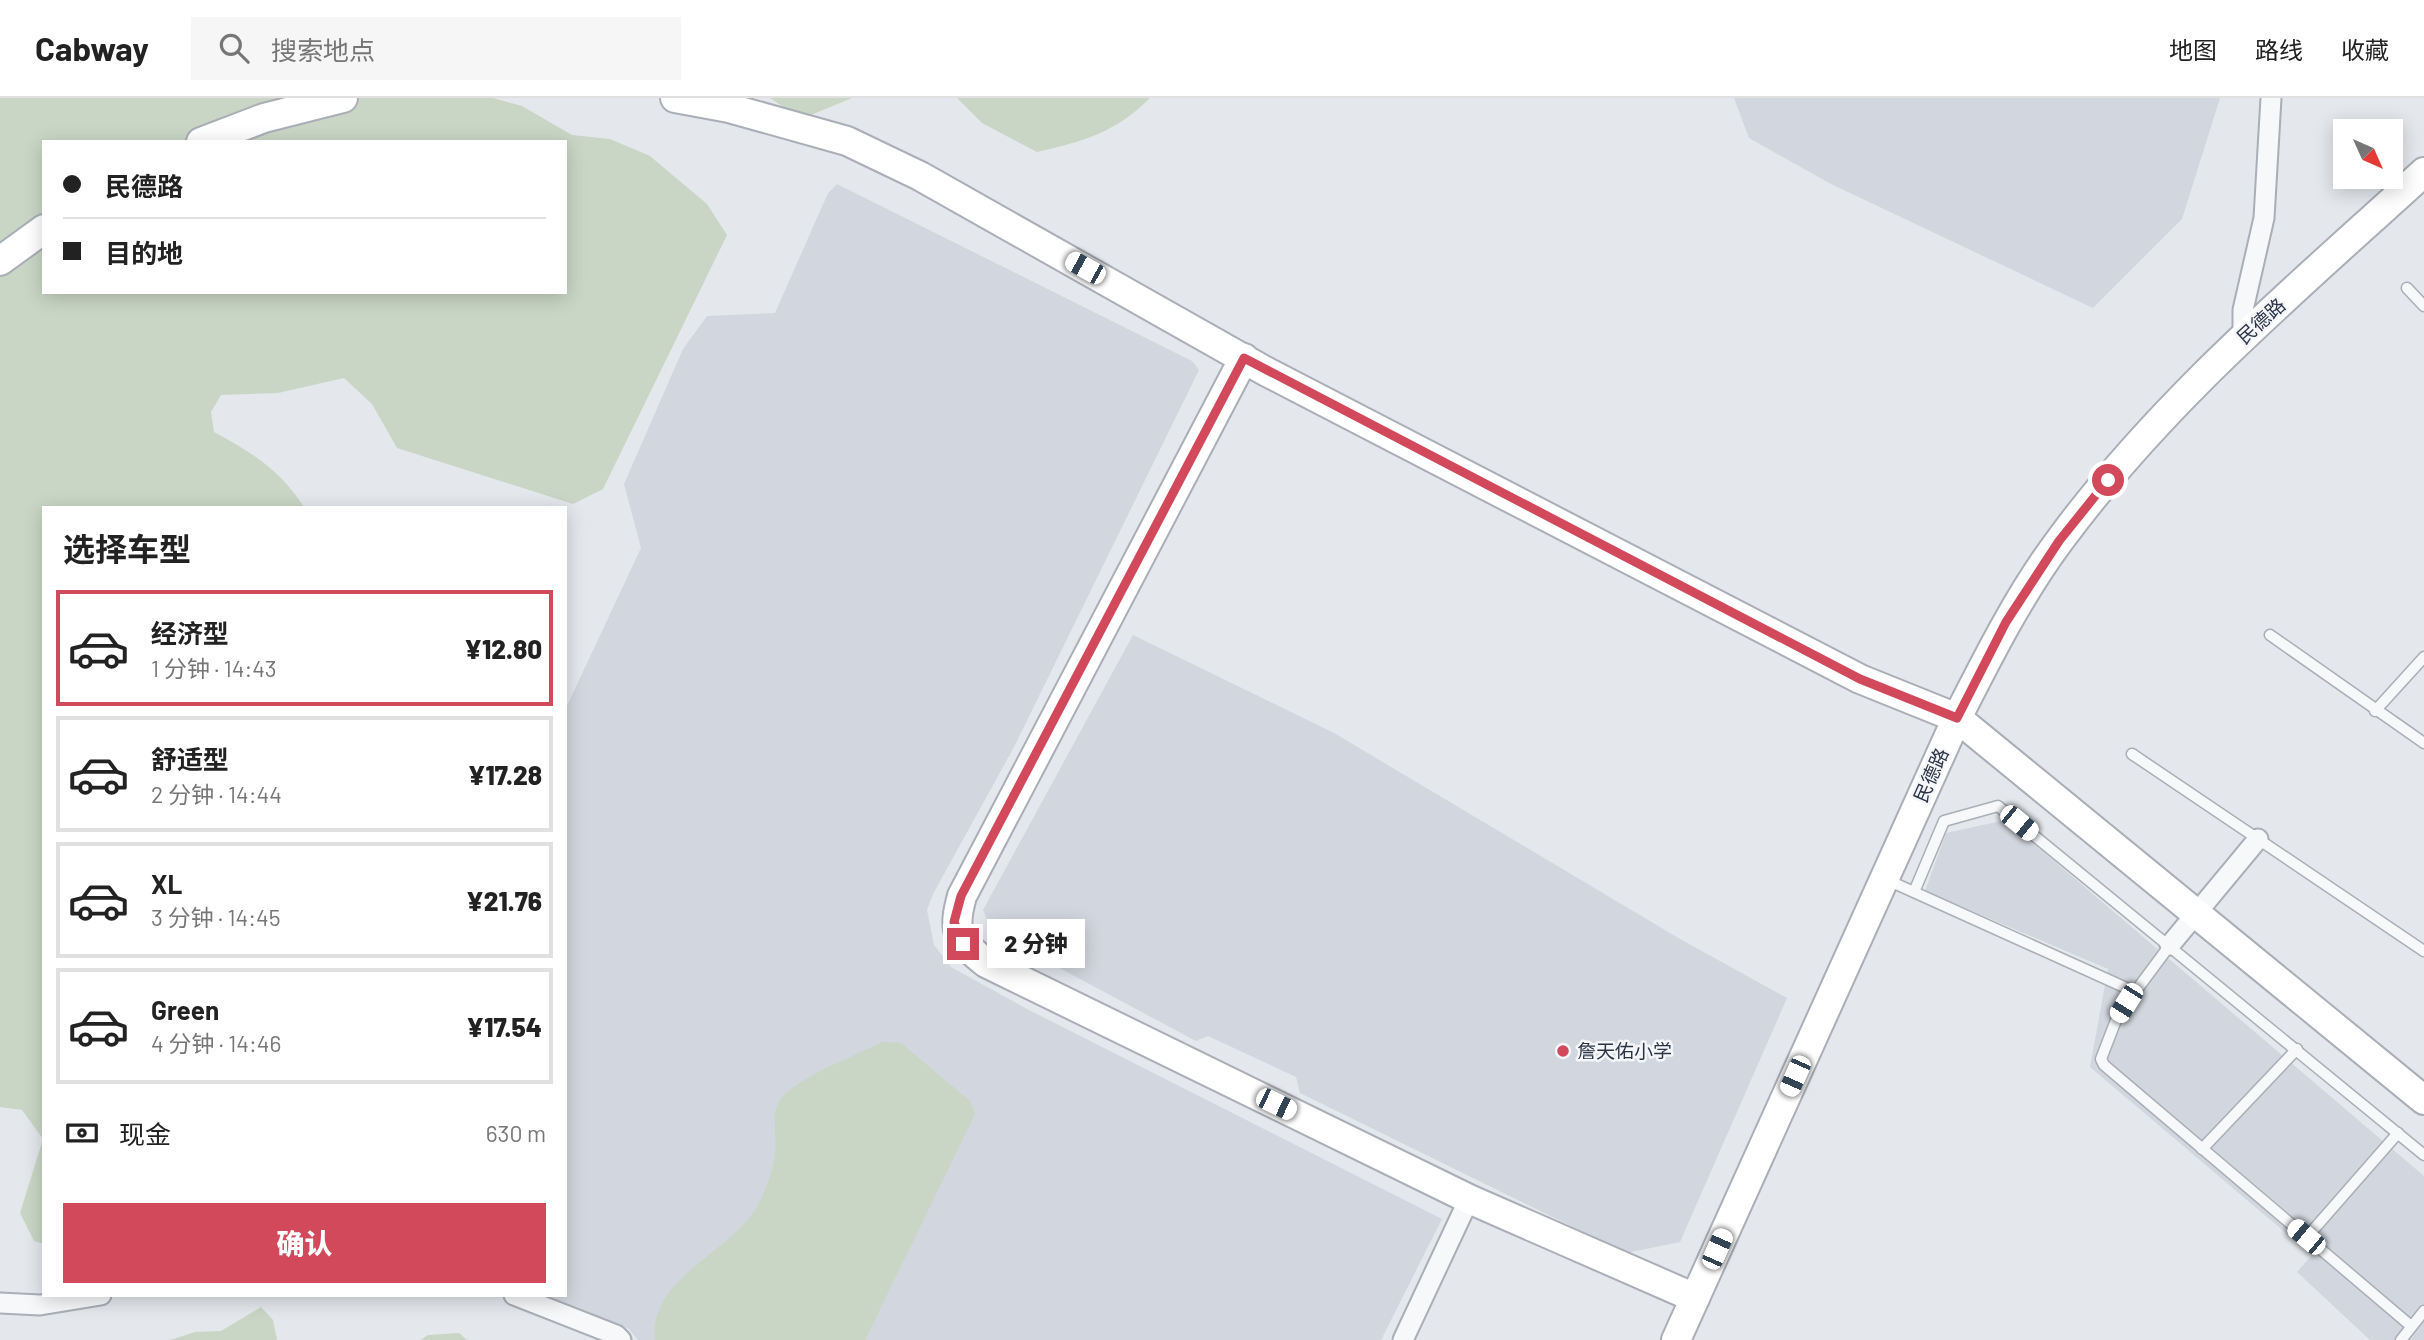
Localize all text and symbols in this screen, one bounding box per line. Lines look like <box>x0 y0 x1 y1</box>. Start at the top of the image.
search box <box>191 17 681 80</box>
text: Cabway <box>35 28 149 68</box>
icon: search <box>215 29 253 67</box>
text: 搜索地点 <box>271 34 375 65</box>
text: 地图 <box>2169 35 2217 64</box>
text: 路线 <box>2255 35 2303 64</box>
text: 收藏 <box>2341 35 2389 64</box>
north arrow <box>2333 119 2403 189</box>
map controls <box>2333 119 2403 189</box>
text: 民德路 <box>105 170 183 201</box>
text: 目的地 <box>105 237 183 268</box>
car <box>1062 249 1109 287</box>
street label: 民德路 <box>2232 293 2290 348</box>
route start <box>2092 464 2124 496</box>
text: 选择车型 <box>63 529 191 567</box>
icon: car <box>67 617 130 680</box>
text: 经济型 <box>151 617 229 648</box>
text: ¥12.80 <box>464 633 542 664</box>
text: 1 分钟 · 14:43 <box>151 654 277 682</box>
icon: car <box>67 743 130 806</box>
text: 舒适型 <box>151 743 229 774</box>
street label: 民德路 <box>1908 744 1953 806</box>
text: ¥17.28 <box>468 759 542 790</box>
text: 2 分钟 · 14:44 <box>151 780 282 808</box>
car <box>1997 802 2042 844</box>
text: XL <box>151 868 182 899</box>
icon: car <box>67 869 130 932</box>
text: ¥21.76 <box>466 885 542 916</box>
text: 3 分钟 · 14:45 <box>151 903 281 931</box>
callout: 2 分钟 <box>988 920 1086 968</box>
route end <box>947 928 979 960</box>
text: 2 分钟 <box>1004 929 1068 957</box>
car <box>2106 980 2147 1026</box>
text: Green <box>151 994 219 1025</box>
icon: car <box>67 995 130 1058</box>
text: ¥17.54 <box>466 1011 542 1042</box>
text: 4 分钟 · 14:46 <box>151 1029 281 1057</box>
place label: 詹天佑小学 <box>1577 1039 1672 1062</box>
marker: 詹天佑小学 <box>1555 1043 1571 1059</box>
car <box>1777 1053 1814 1099</box>
car <box>1253 1085 1300 1123</box>
icon: cash <box>63 1114 101 1152</box>
text: 现金 <box>119 1118 171 1149</box>
text: 630 m <box>486 1119 546 1147</box>
button: 确认 <box>63 1203 546 1283</box>
car <box>2284 1215 2329 1259</box>
car <box>1699 1226 1736 1272</box>

